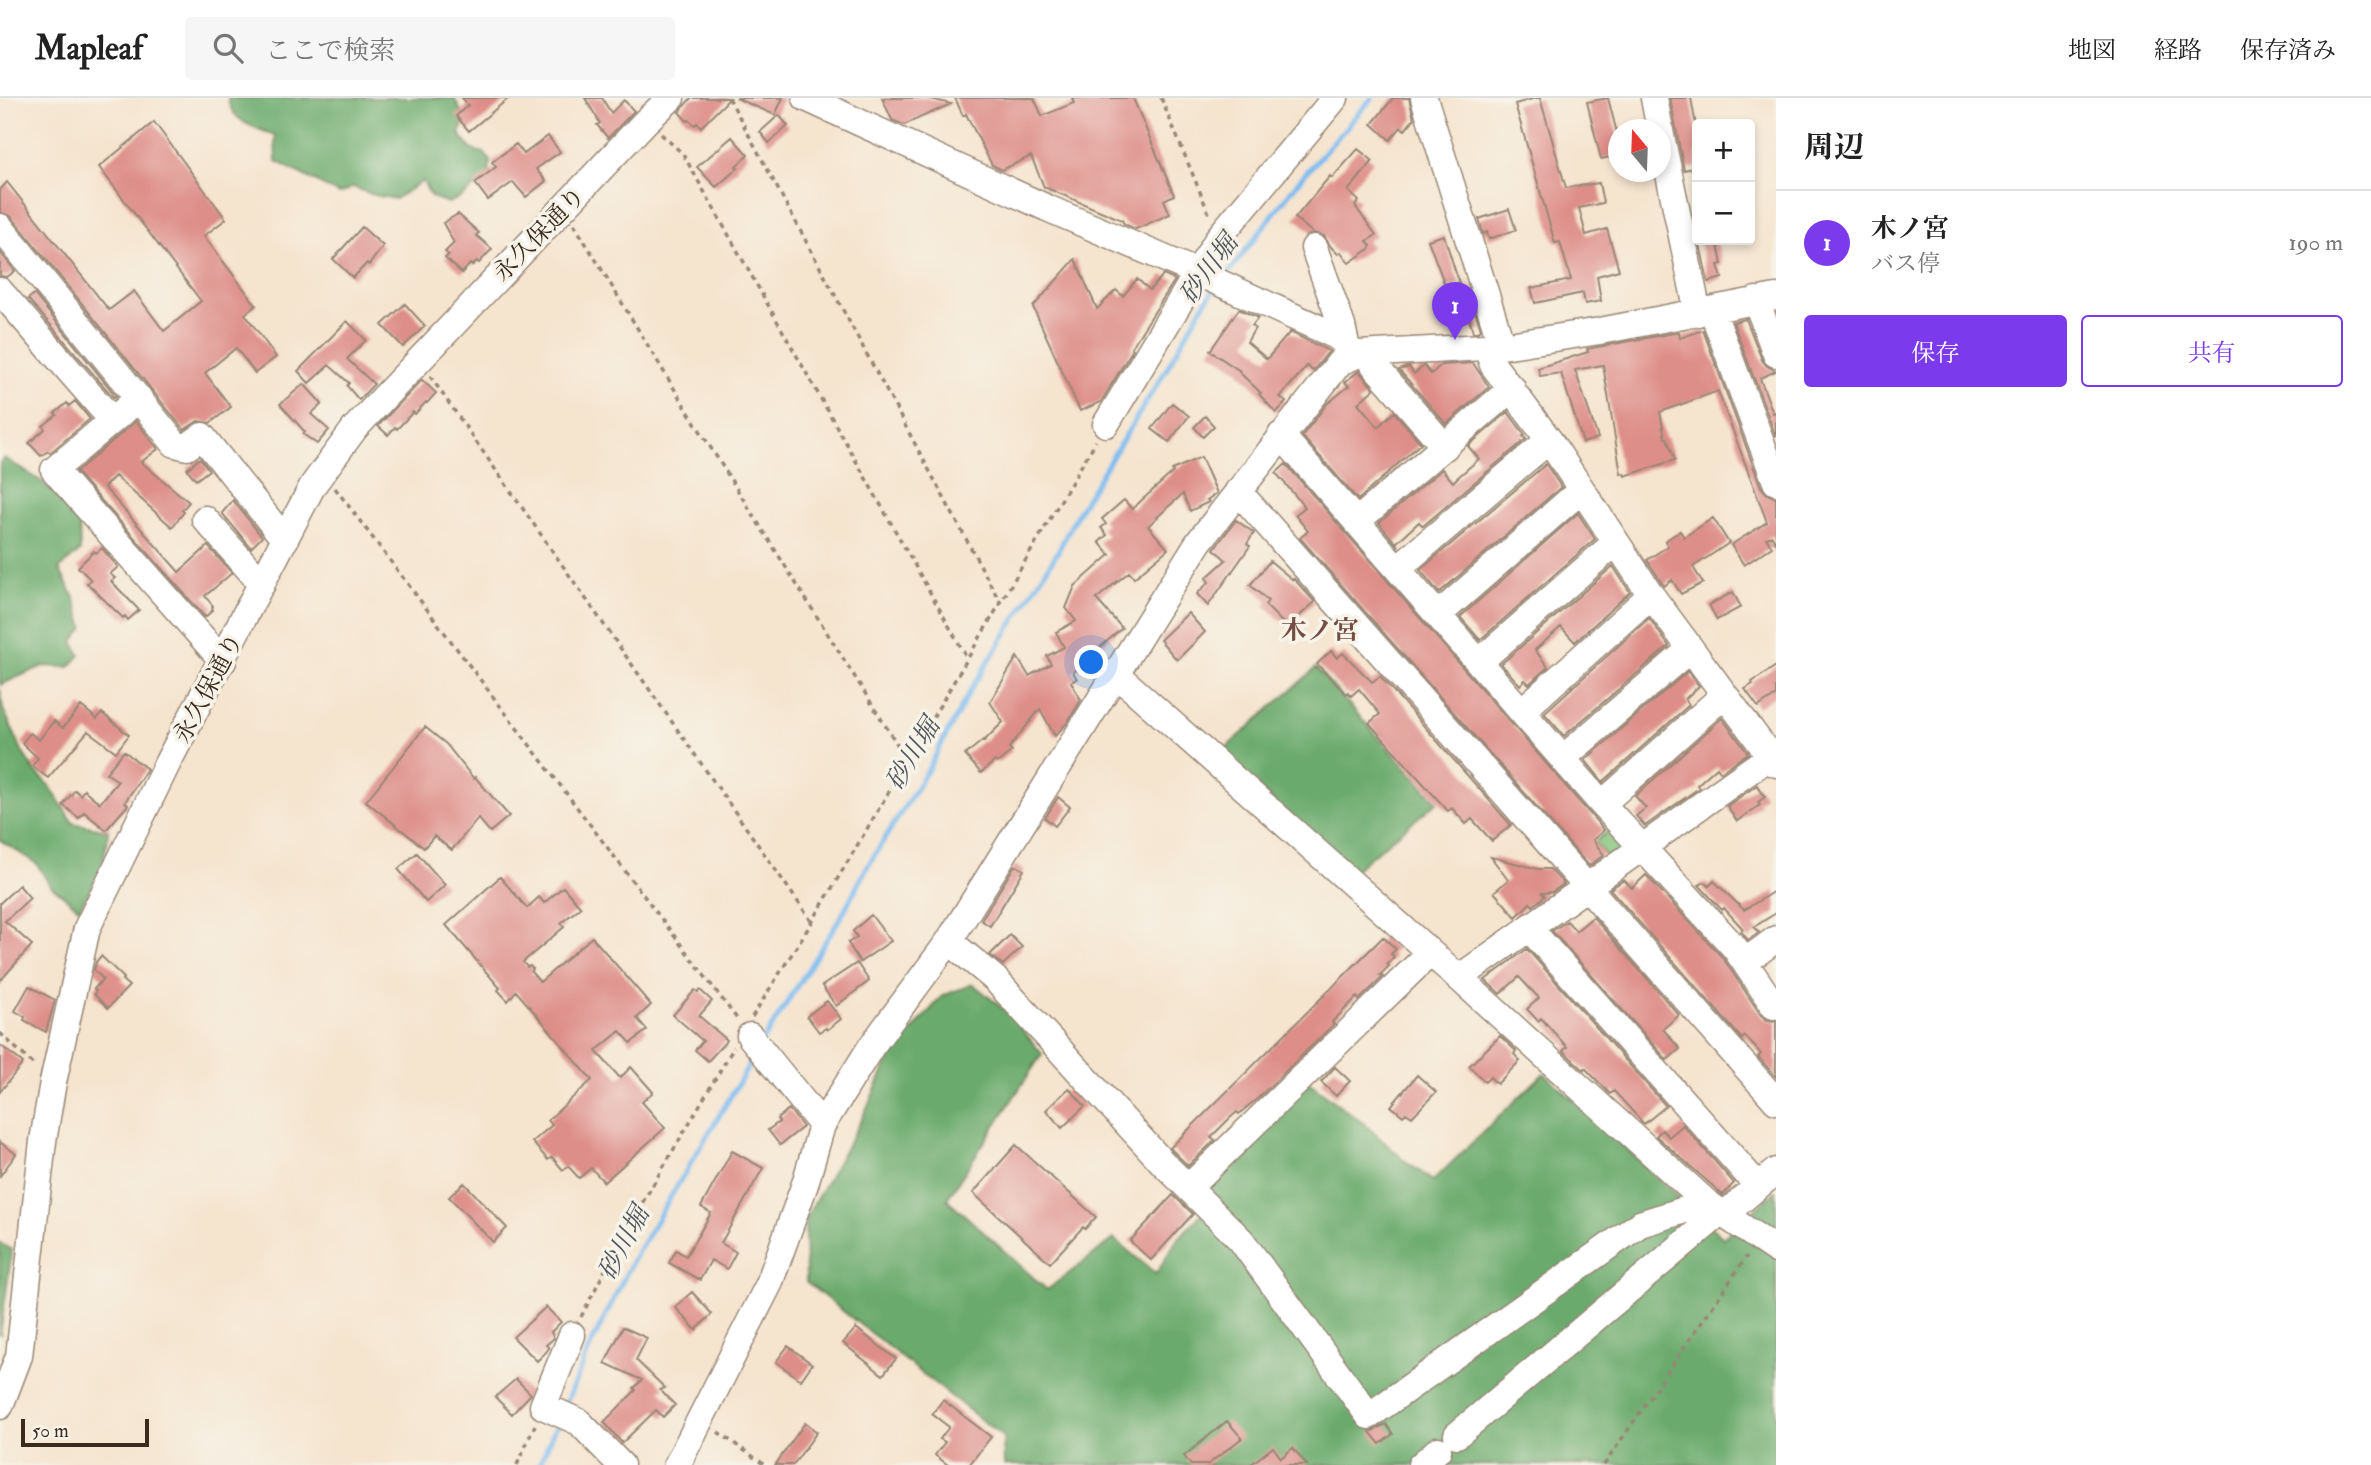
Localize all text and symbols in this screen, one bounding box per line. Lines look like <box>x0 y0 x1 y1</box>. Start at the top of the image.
search box <box>185 17 675 80</box>
text: Mapleaf <box>35 28 143 69</box>
icon: search <box>209 29 247 67</box>
text: ここで検索 <box>265 35 395 67</box>
text: 地図 <box>2068 35 2116 66</box>
text: 経路 <box>2154 35 2202 66</box>
text: 保存済み <box>2240 35 2336 66</box>
north arrow <box>1608 119 1671 182</box>
map controls <box>1692 119 1755 245</box>
button: + <box>1692 119 1755 182</box>
text: 周辺 <box>1804 129 1864 166</box>
street label: 永久保通り <box>487 180 592 288</box>
button: − <box>1692 182 1755 245</box>
text: 木ノ宮 <box>1871 213 1949 245</box>
water label: 砂川堀 <box>1173 225 1247 311</box>
text: 1 <box>1823 228 1831 257</box>
text: 190 m <box>2289 228 2343 257</box>
text: バス停 <box>1871 249 1940 278</box>
pin: 1 <box>1432 282 1478 340</box>
button: 保存 <box>1804 315 2067 387</box>
button: 共有 <box>2081 315 2343 387</box>
district label: 木ノ宮 <box>1281 615 1359 647</box>
street label: 永久保通り <box>167 628 250 748</box>
your location <box>1074 645 1108 679</box>
water label: 砂川堀 <box>879 709 949 796</box>
water label: 砂川堀 <box>591 1198 658 1285</box>
scale bar <box>21 1416 149 1448</box>
text: 50 m <box>32 1419 69 1443</box>

